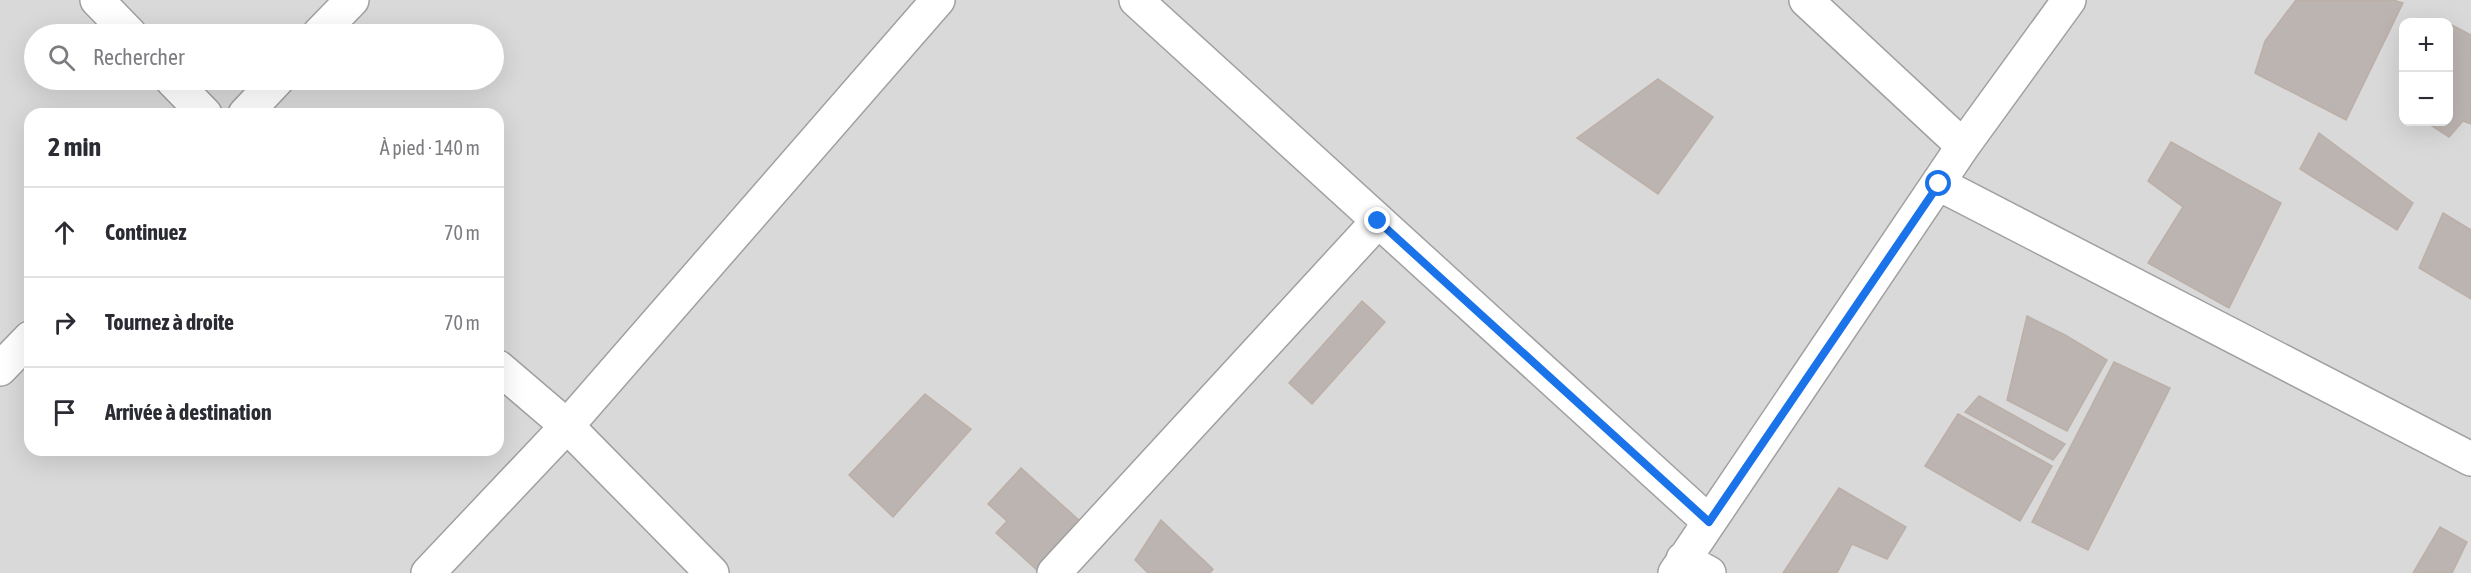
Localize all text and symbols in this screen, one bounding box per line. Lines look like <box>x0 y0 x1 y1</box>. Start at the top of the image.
map controls <box>2399 18 2453 126</box>
button: + <box>2399 18 2453 72</box>
search box <box>24 24 504 90</box>
icon: search <box>45 41 78 74</box>
text: Rechercher <box>93 44 184 70</box>
button: − <box>2399 72 2453 126</box>
text: 2 min <box>48 132 101 162</box>
text: À pied · 140 m <box>380 136 480 159</box>
route start <box>1925 170 1951 196</box>
route end <box>1364 207 1390 233</box>
icon: ahead <box>48 216 81 249</box>
text: Continuez <box>105 219 187 245</box>
text: 70 m <box>444 221 480 244</box>
icon: right <box>48 306 81 339</box>
text: Tournez à droite <box>105 309 234 335</box>
text: 70 m <box>444 311 480 334</box>
icon: arrive <box>48 396 81 429</box>
text: Arrivée à destination <box>105 399 272 425</box>

